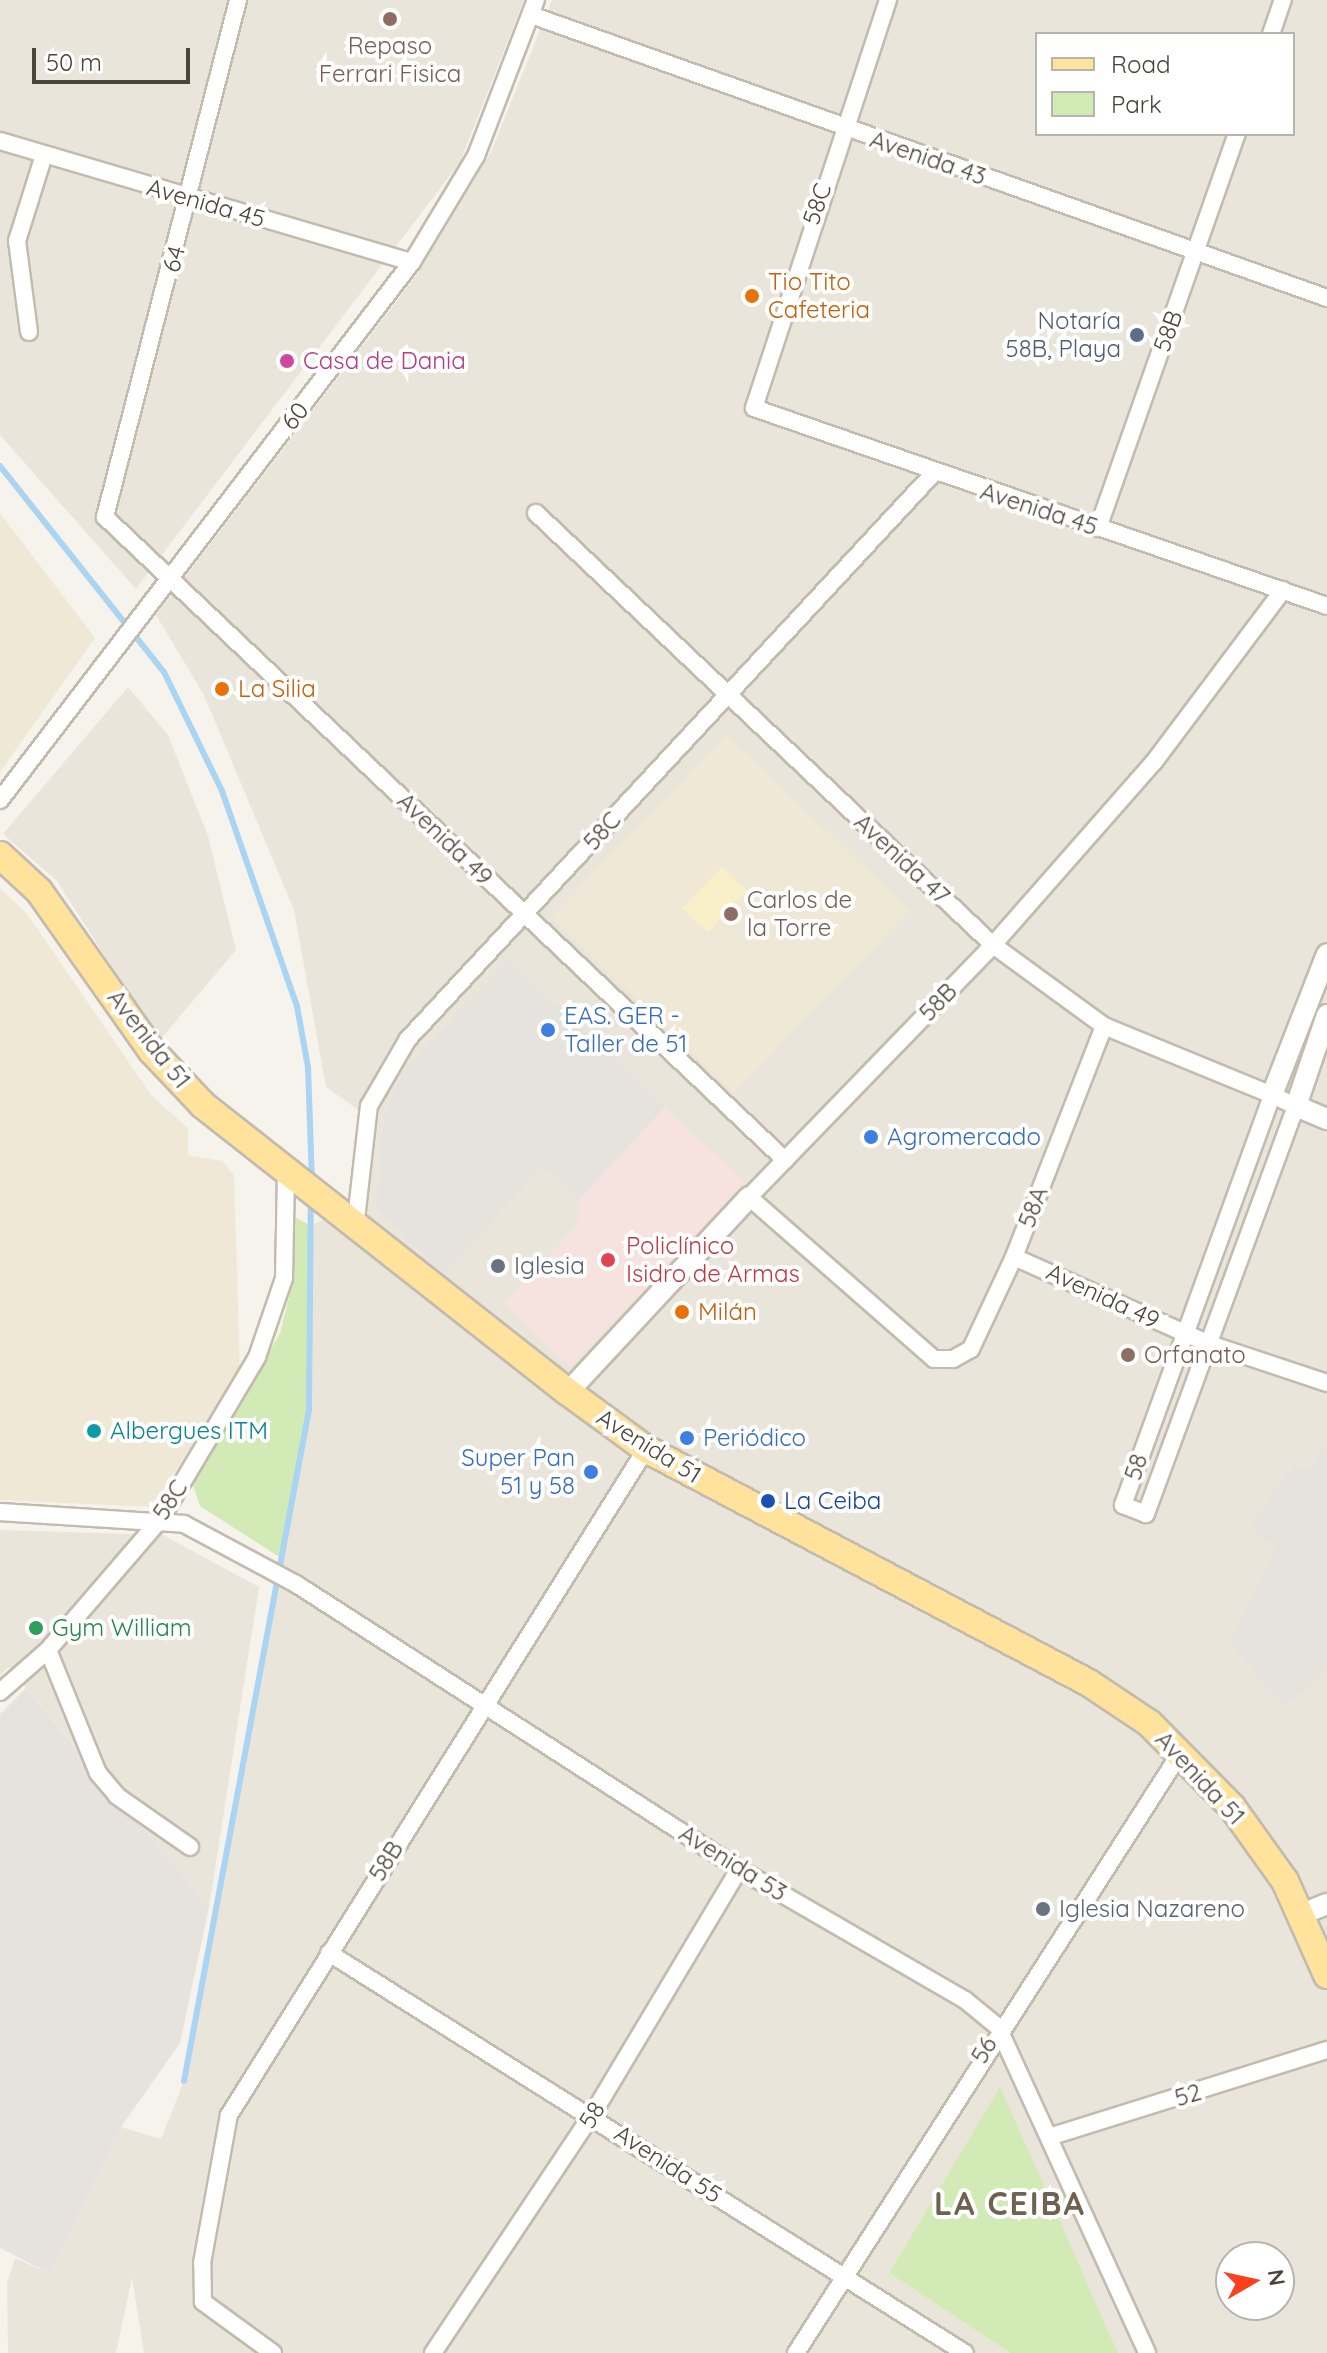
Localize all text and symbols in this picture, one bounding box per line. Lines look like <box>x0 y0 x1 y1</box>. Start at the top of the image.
marker: Repaso Ferrari Fisica <box>381 10 399 28</box>
scale bar <box>36 32 194 82</box>
place label: Repaso Ferrari Fisica <box>319 32 461 88</box>
legend <box>1035 32 1295 136</box>
text: 50 m <box>46 47 102 77</box>
text: Road <box>1111 49 1171 79</box>
text: Park <box>1111 89 1162 119</box>
street label: Avenida 43 <box>866 125 990 191</box>
street label: Avenida 45 <box>144 172 268 234</box>
street label: 58C <box>797 180 837 228</box>
street label: 64 <box>157 243 191 275</box>
place label: Tio Tito Cafeteria <box>768 268 870 324</box>
marker: Tio Tito Cafeteria <box>743 287 761 305</box>
street label: 58B <box>1147 306 1189 356</box>
place label: Notaría 58B, Playa <box>1006 307 1121 363</box>
marker: Notaría 58B, Playa <box>1128 326 1146 344</box>
place label: Casa de Dania <box>303 347 466 375</box>
marker: Casa de Dania <box>278 352 296 370</box>
street label: 60 <box>275 396 315 436</box>
street label: Avenida 45 <box>977 477 1101 541</box>
place label: La Silia <box>238 675 316 703</box>
marker: La Silia <box>213 680 231 698</box>
street label: Avenida 49 <box>391 787 499 891</box>
street label: 58C <box>577 806 627 856</box>
street label: Avenida 47 <box>848 808 956 910</box>
place label: Carlos de la Torre <box>747 886 852 942</box>
marker: Carlos de la Torre <box>722 905 740 923</box>
street label: 58B <box>913 977 963 1027</box>
street label: Avenida 51 <box>101 984 197 1094</box>
place label: EAS. GER - Taller de 51 <box>564 1002 687 1058</box>
marker: EAS. GER - Taller de 51 <box>539 1021 557 1039</box>
place label: Agromercado <box>887 1123 1041 1151</box>
marker: Agromercado <box>862 1128 880 1146</box>
street label: 58A <box>1012 1182 1054 1232</box>
place label: Policlínico Isidro de Armas <box>626 1232 800 1288</box>
marker: Policlínico Isidro de Armas <box>597 1249 619 1271</box>
place label: Iglesia <box>514 1252 585 1280</box>
marker: Iglesia <box>489 1257 507 1275</box>
street label: Avenida 49 <box>1042 1257 1164 1335</box>
place label: Milán <box>698 1298 757 1326</box>
marker: Milán <box>673 1303 691 1321</box>
place label: Orfanato <box>1144 1341 1246 1369</box>
marker: Orfanato <box>1119 1346 1137 1364</box>
street label: Avenida 51 <box>592 1403 706 1489</box>
place label: Albergues ITM <box>110 1417 268 1445</box>
marker: Albergues ITM <box>85 1422 103 1440</box>
place label: Periódico <box>703 1424 806 1452</box>
marker: Periódico <box>678 1429 696 1447</box>
place label: Super Pan 51 y 58 <box>461 1444 575 1500</box>
street label: 58 <box>1118 1450 1154 1484</box>
marker: Super Pan 51 y 58 <box>582 1463 600 1481</box>
street label: 58C <box>147 1475 193 1525</box>
place label: La Ceiba <box>784 1487 881 1515</box>
marker: La Ceiba <box>759 1492 777 1510</box>
place label: Gym William <box>52 1614 192 1642</box>
marker: Gym William <box>27 1619 45 1637</box>
street label: Avenida 51 <box>1149 1725 1251 1831</box>
street label: Avenida 53 <box>674 1819 792 1907</box>
street label: 58B <box>363 1836 409 1886</box>
place label: Iglesia Nazareno <box>1059 1895 1245 1923</box>
marker: Iglesia Nazareno <box>1034 1900 1052 1918</box>
street label: 56 <box>965 2031 1003 2069</box>
street label: 52 <box>1171 2077 1205 2113</box>
street label: 58 <box>573 2096 611 2134</box>
street label: Avenida 55 <box>609 2119 727 2209</box>
district label: LA CEIBA <box>934 2184 1086 2222</box>
north arrow <box>1215 2241 1295 2321</box>
text: N <box>1262 2267 1292 2288</box>

